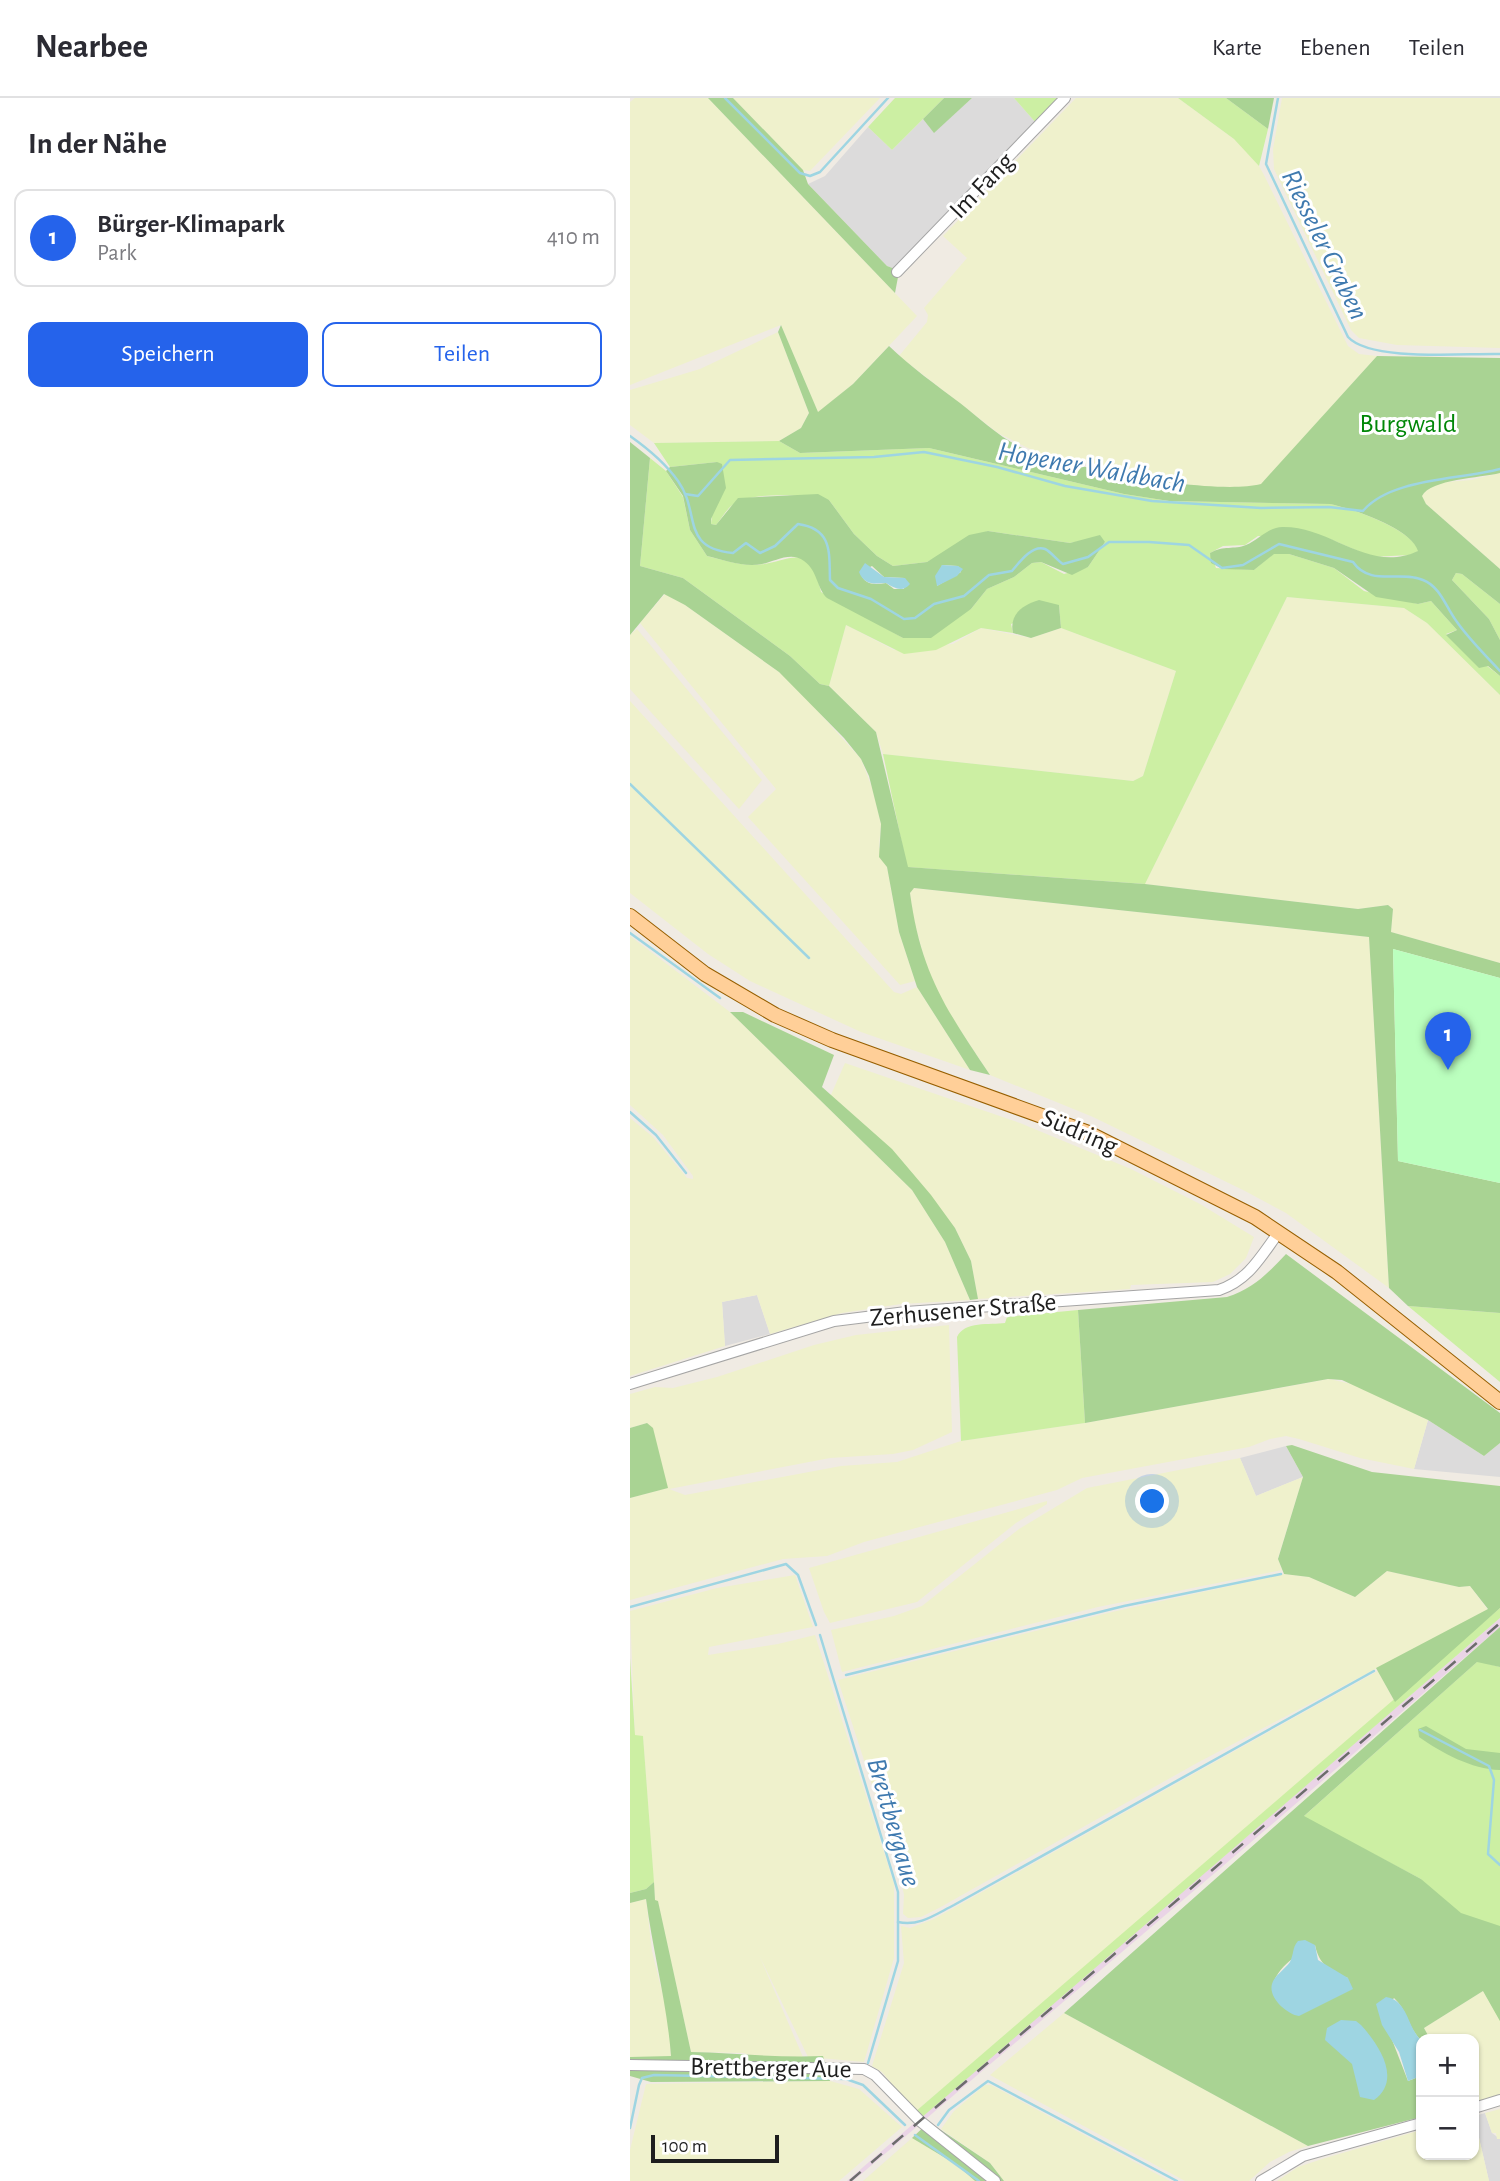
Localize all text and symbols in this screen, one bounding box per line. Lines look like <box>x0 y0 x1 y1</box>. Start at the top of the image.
text: Nearbee <box>35 31 148 64</box>
text: Karte <box>1212 36 1262 60</box>
text: Ebenen <box>1300 36 1371 60</box>
text: Teilen <box>1409 36 1465 60</box>
text: In der Nähe <box>28 129 167 159</box>
street label: Im Fang <box>945 148 1019 224</box>
water label: Riesseler Graben <box>1276 165 1373 324</box>
text: Bürger-Klimapark <box>97 211 285 237</box>
text: 1 <box>49 226 57 249</box>
text: 410 m <box>547 226 600 249</box>
text: Park <box>97 242 137 265</box>
button: Speichern <box>28 322 308 387</box>
button: Teilen <box>322 322 602 387</box>
park label: Burgwald <box>1359 411 1457 437</box>
water label: Hopener Waldbach <box>996 438 1188 498</box>
pin: 1 <box>1425 1012 1471 1070</box>
street label: Südring <box>1038 1104 1122 1160</box>
street label: Zerhusener Straße <box>869 1289 1057 1331</box>
your location <box>1135 1484 1169 1518</box>
water label: Brettbergaue <box>861 1755 925 1890</box>
map controls <box>1416 2034 1479 2160</box>
button: + <box>1416 2034 1479 2097</box>
street label: Brettberger Aue <box>690 2054 852 2082</box>
button: − <box>1416 2097 1479 2160</box>
scale bar <box>651 2132 779 2164</box>
text: 100 m <box>662 2137 707 2156</box>

